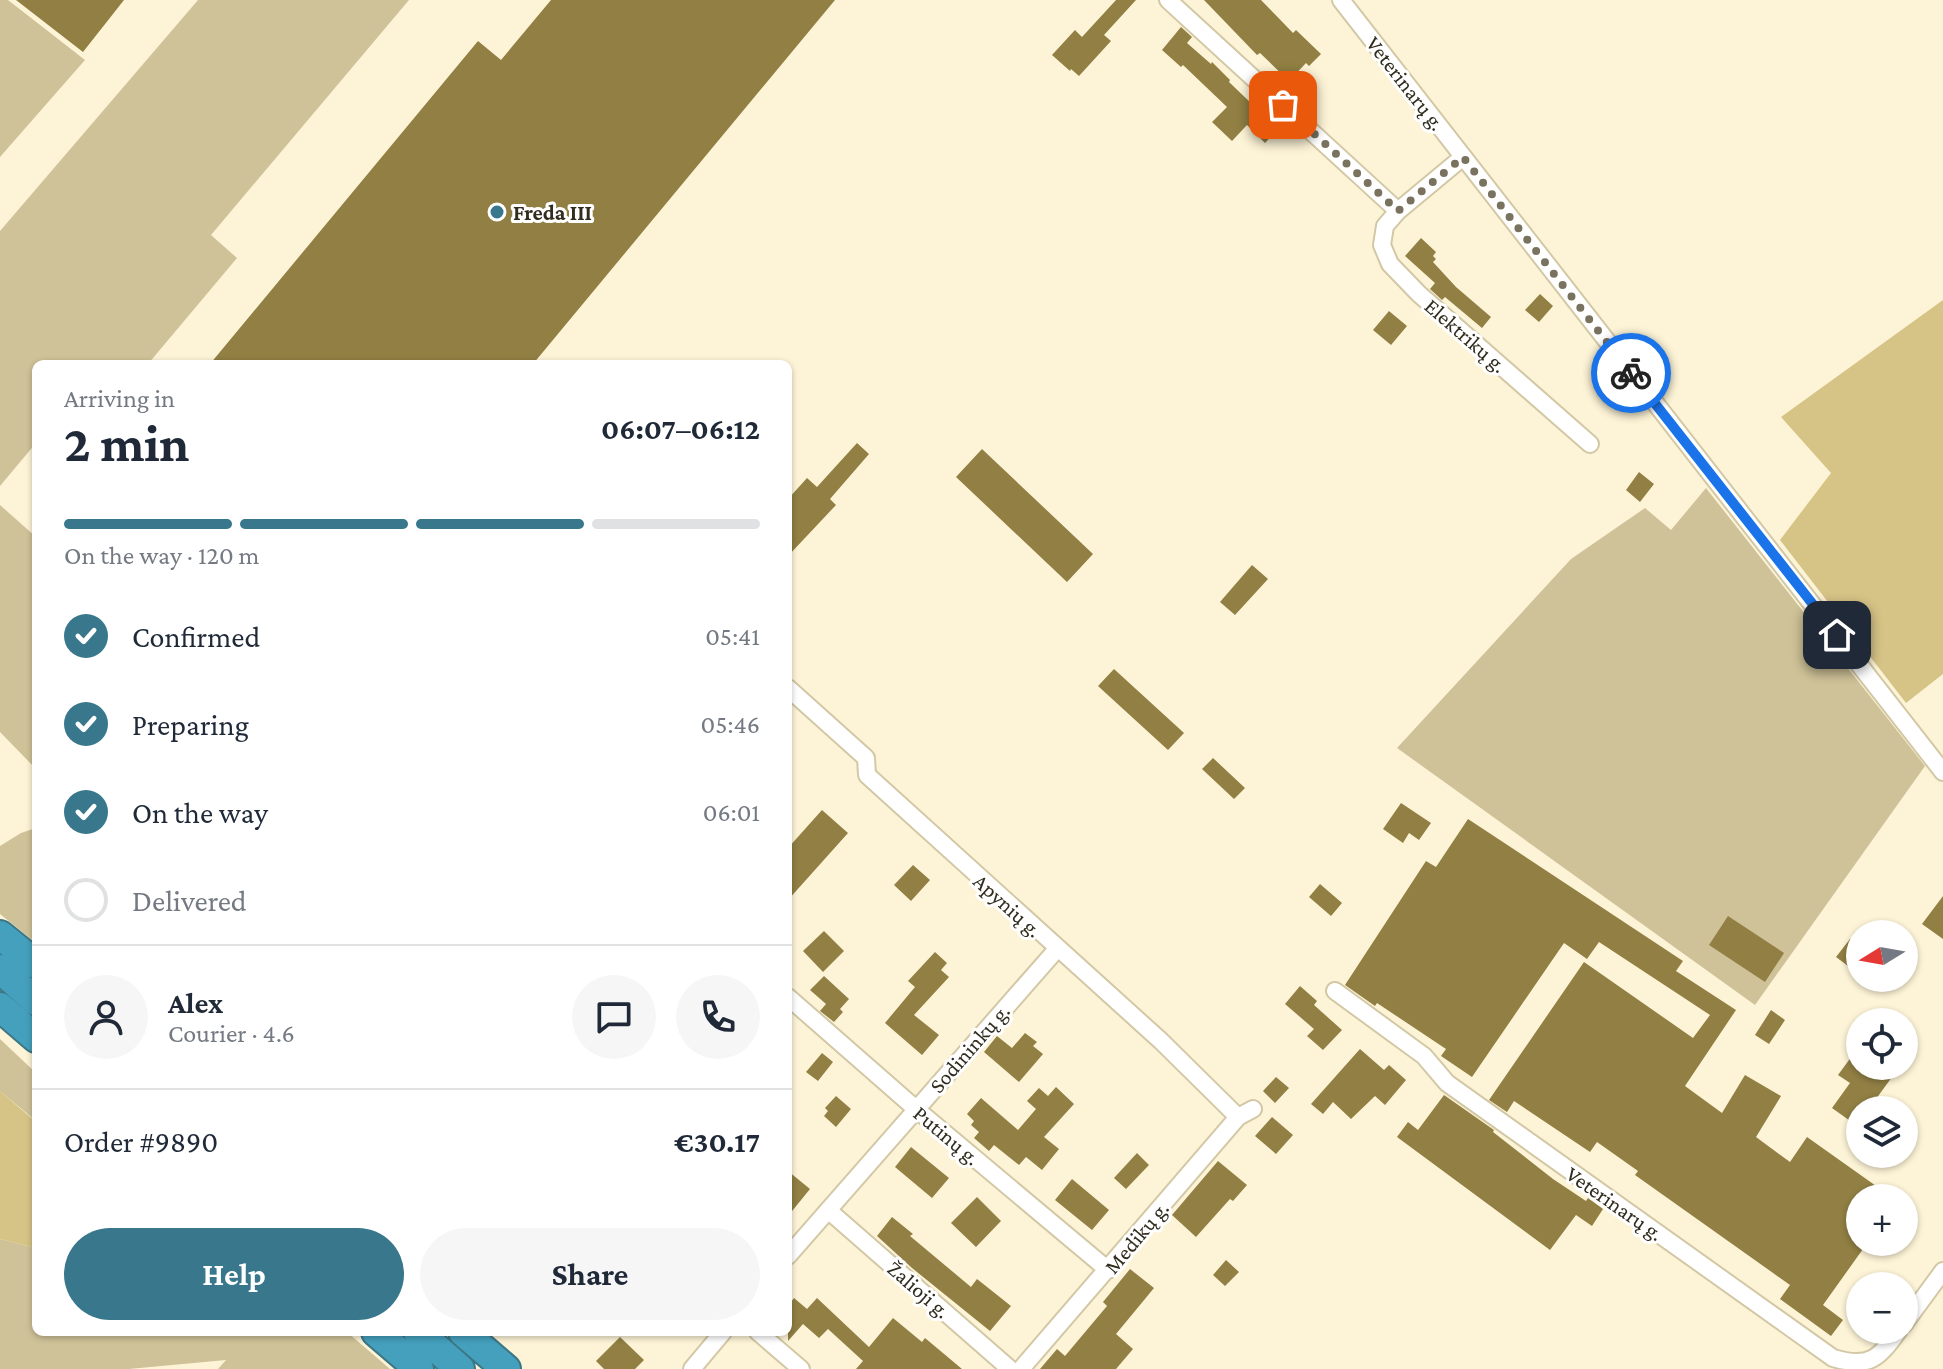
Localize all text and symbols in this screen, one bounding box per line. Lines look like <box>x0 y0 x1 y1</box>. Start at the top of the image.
street label: Veterinarų g. <box>1361 31 1450 135</box>
pin <box>1249 71 1317 139</box>
icon: bag <box>1261 83 1305 127</box>
place label: Freda III <box>513 200 592 225</box>
marker: Freda III <box>488 203 506 221</box>
street label: Elektrikų g. <box>1420 293 1512 378</box>
courier <box>1591 333 1671 413</box>
icon: bike <box>1609 351 1653 395</box>
text: Arriving in <box>64 384 175 413</box>
text: 06:07–06:12 <box>601 412 760 445</box>
text: 2 min <box>64 414 189 472</box>
text: On the way · 120 m <box>64 541 259 570</box>
pin <box>1803 601 1871 669</box>
icon: home <box>1815 613 1859 657</box>
icon: check <box>64 614 108 658</box>
text: Confirmed <box>132 620 260 653</box>
text: 05:41 <box>705 622 760 651</box>
icon: check <box>64 702 108 746</box>
text: Preparing <box>132 708 249 741</box>
text: 05:46 <box>701 710 760 739</box>
icon: check <box>64 790 108 834</box>
text: On the way <box>132 796 268 829</box>
text: 06:01 <box>703 798 760 827</box>
street label: Apynių g. <box>969 868 1047 942</box>
text: Delivered <box>132 884 247 917</box>
north arrow <box>1846 920 1918 992</box>
map controls <box>1846 920 1918 1344</box>
button: person <box>64 975 148 1059</box>
button: chat <box>572 975 656 1059</box>
button: phone <box>676 975 760 1059</box>
text: Alex <box>168 986 223 1019</box>
street label: Sodininkų g. <box>924 999 1015 1098</box>
button: locate <box>1846 1008 1918 1080</box>
text: Courier · 4.6 <box>168 1019 295 1048</box>
button: layers <box>1846 1096 1918 1168</box>
street label: Putinų g. <box>908 1101 985 1170</box>
text: Order #9890 <box>64 1125 218 1158</box>
text: €30.17 <box>674 1125 760 1158</box>
street label: Veterinarų g. <box>1561 1161 1668 1246</box>
button: + <box>1846 1184 1918 1256</box>
street label: Medikų g. <box>1099 1196 1174 1279</box>
button: Help <box>64 1228 404 1320</box>
button: Share <box>420 1228 760 1320</box>
street label: Žalioji g. <box>882 1255 955 1323</box>
button: − <box>1846 1272 1918 1344</box>

